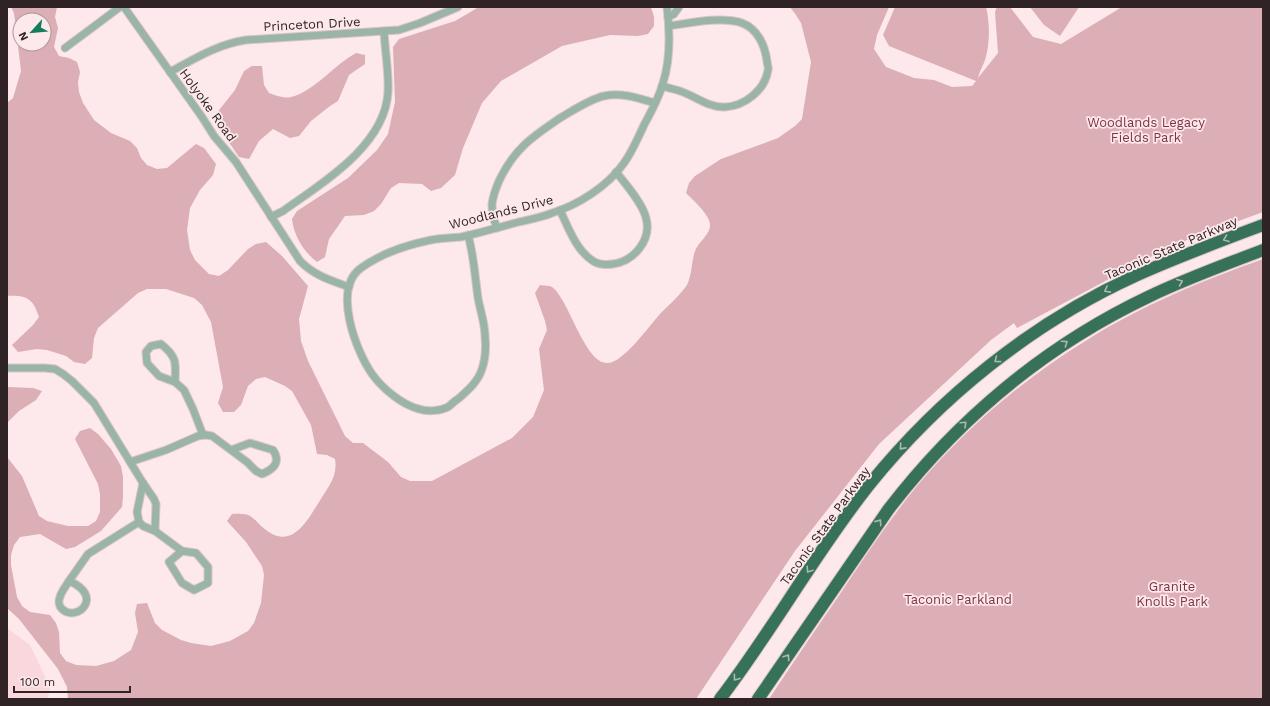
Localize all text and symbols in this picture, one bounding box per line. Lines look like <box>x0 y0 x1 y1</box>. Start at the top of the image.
north arrow <box>12 12 52 52</box>
street label: Princeton Drive <box>263 14 361 34</box>
text: N <box>16 30 31 43</box>
street label: Holyoke Road <box>177 66 239 144</box>
park label: Woodlands Legacy Fields Park <box>1087 115 1205 145</box>
street label: Woodlands Drive <box>447 192 555 232</box>
street label: Taconic State Parkway <box>1102 213 1240 283</box>
one-way arrow <box>1223 235 1230 243</box>
one-way arrow <box>1175 279 1183 287</box>
one-way arrow <box>1104 285 1111 293</box>
one-way arrow <box>1061 340 1068 348</box>
one-way arrow <box>995 355 1002 362</box>
one-way arrow <box>959 422 967 429</box>
one-way arrow <box>899 443 906 450</box>
street label: Taconic State Parkway <box>777 464 873 588</box>
one-way arrow <box>874 520 881 527</box>
one-way arrow <box>806 566 814 573</box>
park label: Granite Knolls Park <box>1136 579 1208 609</box>
park label: Taconic Parkland <box>904 592 1012 607</box>
one-way arrow <box>782 654 790 661</box>
scale bar <box>14 668 130 694</box>
one-way arrow <box>734 673 741 680</box>
text: 100 m <box>20 675 55 689</box>

